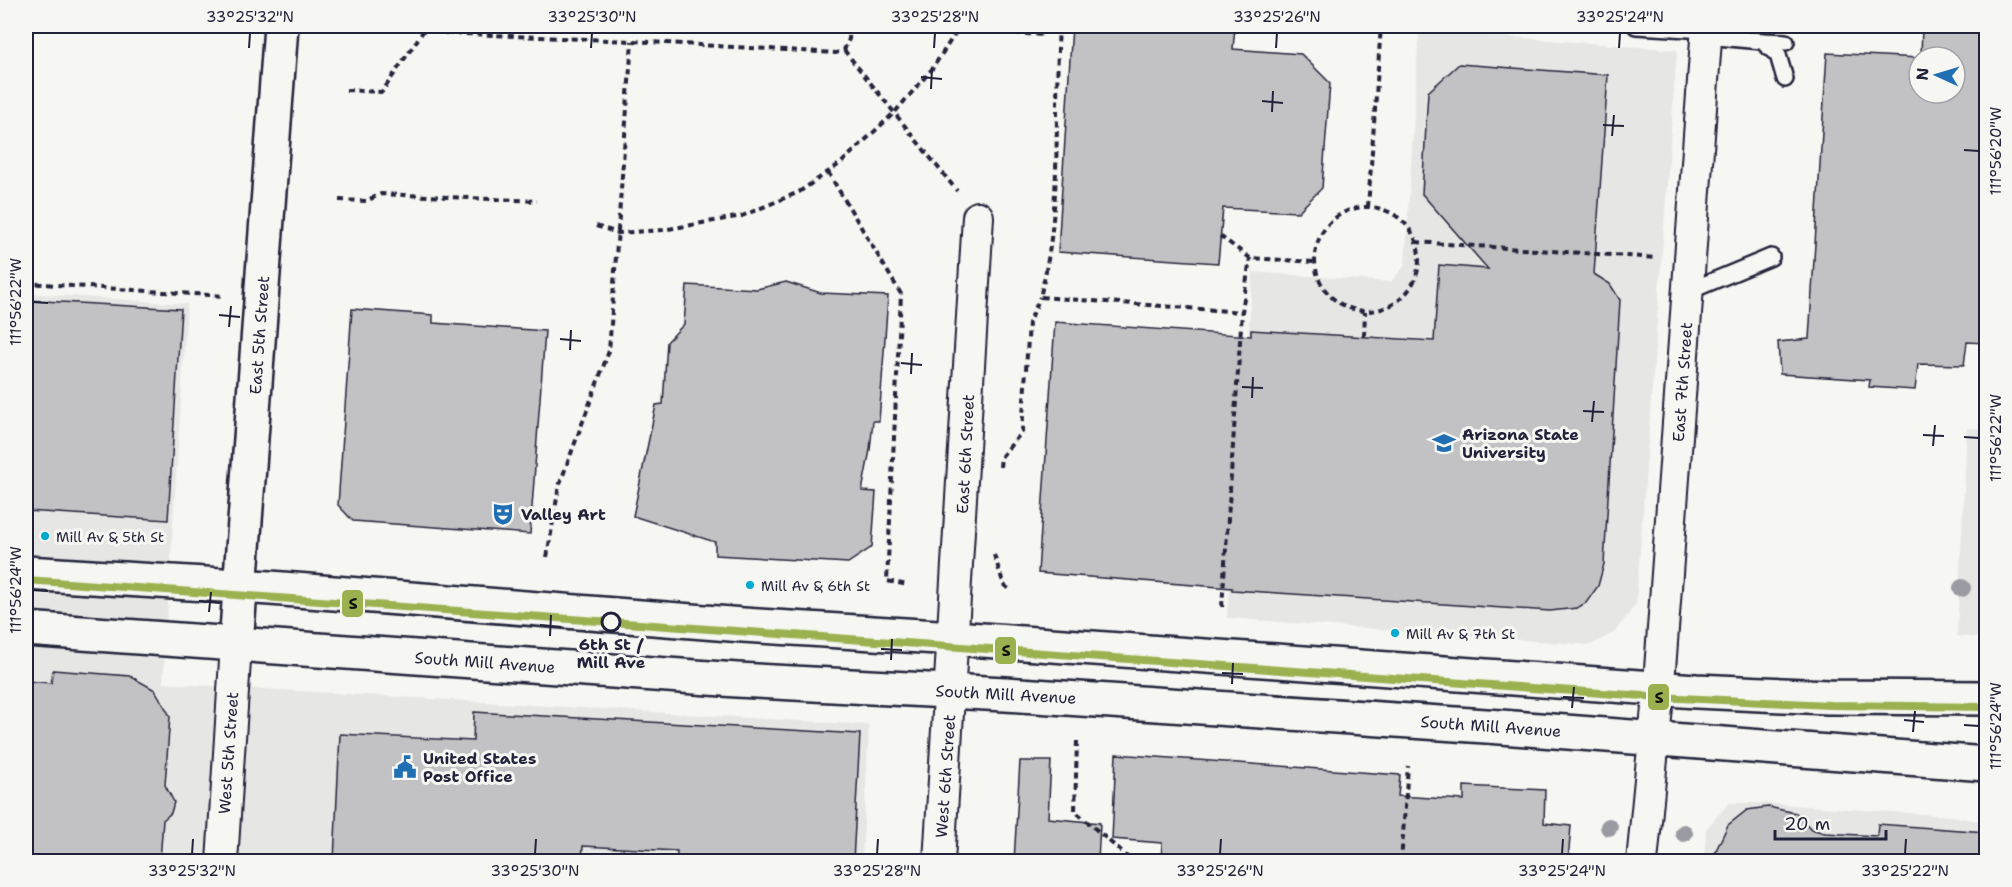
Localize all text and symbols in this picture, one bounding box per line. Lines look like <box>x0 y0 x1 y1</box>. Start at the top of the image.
text: 33°25'32"N <box>206 7 294 27</box>
text: 33°25'30"N <box>548 7 636 27</box>
text: 33°25'28"N <box>891 7 979 27</box>
text: 33°25'26"N <box>1233 7 1321 27</box>
text: 33°25'24"N <box>1576 7 1664 27</box>
north arrow <box>1907 45 1967 105</box>
text: N <box>1912 67 1933 81</box>
text: 111°56'20"W <box>1986 107 2006 195</box>
text: 111°56'22"W <box>6 258 26 346</box>
street label: East 5th Street <box>245 275 274 395</box>
street label: East 7th Street <box>1668 322 1697 443</box>
street label: East 6th Street <box>952 394 979 514</box>
text: 111°56'22"W <box>1986 394 2006 482</box>
place label: Arizona State University <box>1462 424 1579 463</box>
school or university icon: Arizona State University <box>1431 430 1457 456</box>
theatre icon: Valley Art <box>490 501 516 527</box>
place label: Valley Art <box>521 504 606 525</box>
place label: Mill Av & 5th St <box>56 528 164 546</box>
marker: Mill Av & 5th St <box>39 530 51 542</box>
text: 111°56'24"W <box>6 546 26 634</box>
place label: Mill Av & 6th St <box>761 577 870 595</box>
marker: Mill Av & 6th St <box>744 579 756 591</box>
line badge: S <box>341 589 364 618</box>
text: S <box>348 593 358 614</box>
marker: 6th St / Mill Ave <box>601 612 621 632</box>
place label: Mill Av & 7th St <box>1406 625 1515 643</box>
marker: Mill Av & 7th St <box>1389 627 1401 639</box>
place label: 6th St / Mill Ave <box>577 634 646 673</box>
line badge: S <box>994 636 1017 665</box>
text: S <box>1001 640 1011 661</box>
street label: South Mill Avenue <box>414 647 556 678</box>
street label: South Mill Avenue <box>935 680 1077 709</box>
text: 111°56'24"W <box>1986 682 2006 770</box>
line badge: S <box>1647 683 1670 711</box>
text: S <box>1654 687 1664 708</box>
street label: West 5th Street <box>214 691 243 815</box>
street label: South Mill Avenue <box>1420 711 1562 742</box>
street label: West 6th Street <box>931 714 960 838</box>
place label: United States Post Office <box>423 748 536 787</box>
public building icon: United States Post Office <box>392 754 418 780</box>
scale bar <box>1775 803 1886 841</box>
text: 20 m <box>1784 812 1830 836</box>
text: 33°25'32"N <box>148 861 236 881</box>
text: 33°25'30"N <box>491 861 579 881</box>
text: 33°25'28"N <box>833 861 921 881</box>
text: 33°25'26"N <box>1176 861 1264 881</box>
text: 33°25'24"N <box>1518 861 1606 881</box>
text: 33°25'22"N <box>1861 861 1949 881</box>

